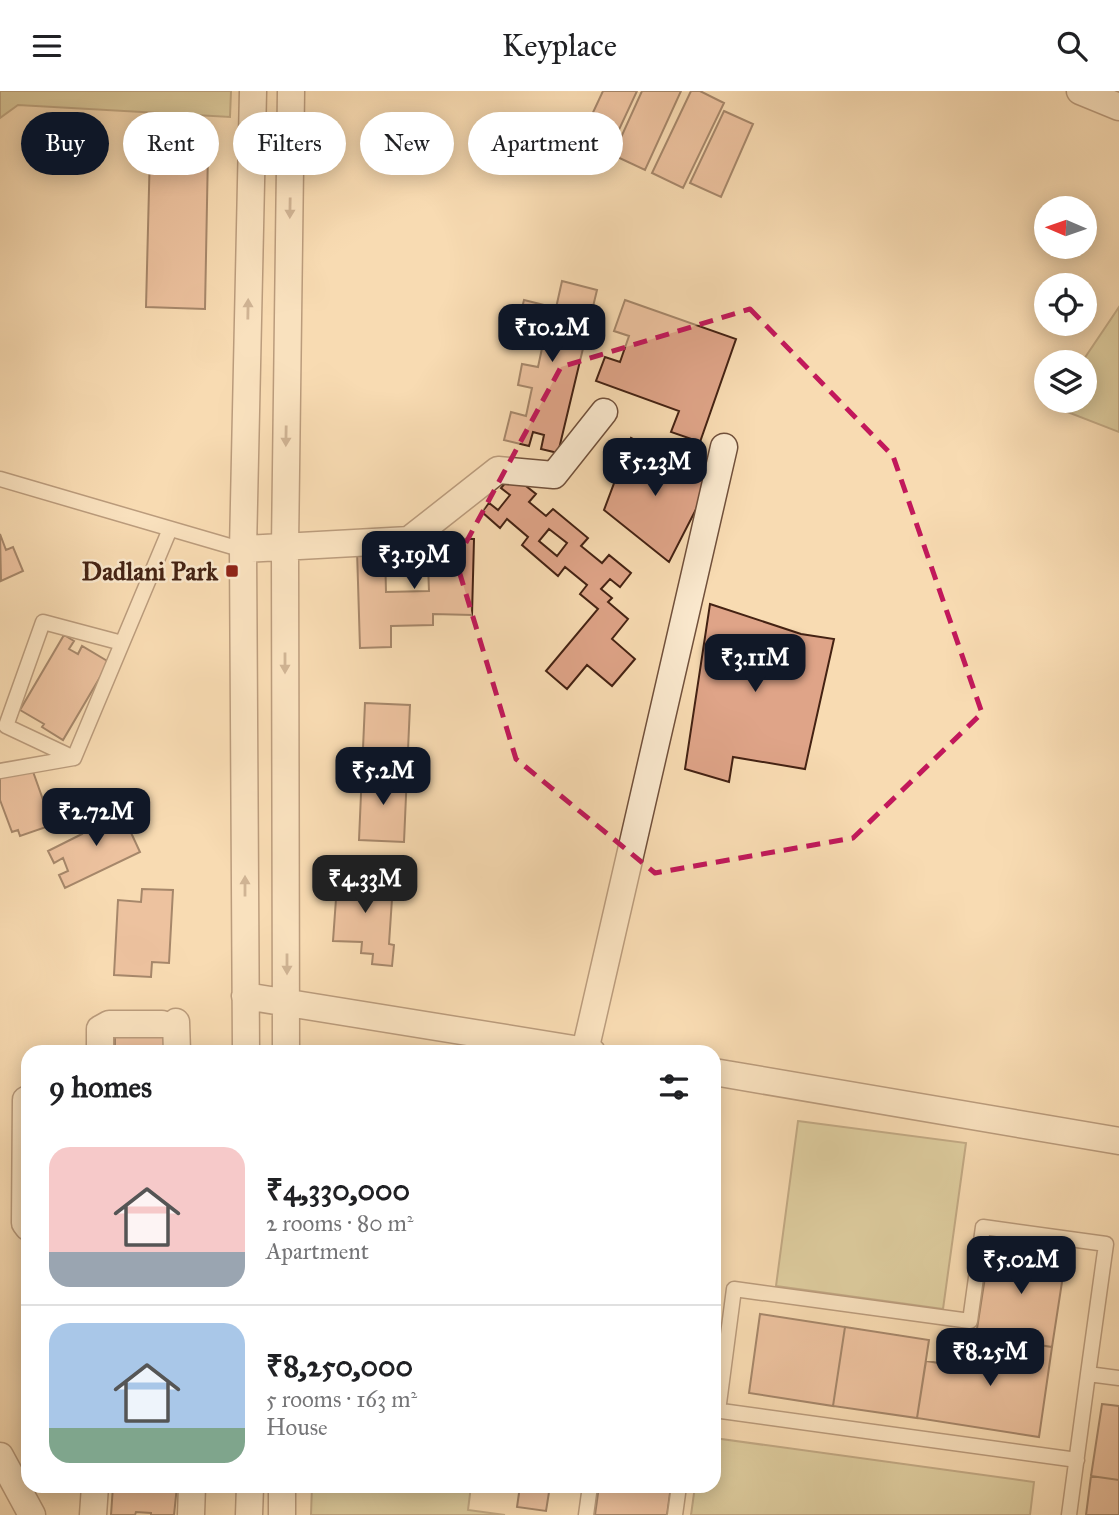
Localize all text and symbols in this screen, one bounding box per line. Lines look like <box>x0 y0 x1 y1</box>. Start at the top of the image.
text: Keyplace <box>502 26 617 65</box>
icon: menu <box>28 27 66 65</box>
icon: search <box>1053 27 1091 65</box>
chip: Buy <box>21 112 109 175</box>
chip: Rent <box>123 112 219 175</box>
chip: Filters <box>233 112 346 175</box>
chip: New <box>360 112 454 175</box>
chip: Apartment <box>468 112 623 175</box>
north arrow <box>1034 196 1097 259</box>
map controls <box>1034 196 1097 413</box>
one-way arrow <box>284 197 295 219</box>
button: locate <box>1034 273 1097 336</box>
one-way arrow <box>243 298 254 320</box>
pin: ₹10.2M <box>495 305 609 364</box>
text: ₹10.2M <box>514 313 590 341</box>
button: layers <box>1034 350 1097 413</box>
one-way arrow <box>280 425 292 447</box>
pin: ₹5.23M <box>598 439 712 498</box>
text: ₹5.23M <box>619 447 691 475</box>
pin: ₹3.19M <box>357 531 471 591</box>
text: ₹3.19M <box>378 540 450 568</box>
place label: Dadlani Park <box>82 555 219 587</box>
marker: Dadlani Park <box>224 563 240 579</box>
pin: ₹3.11M <box>698 635 812 694</box>
text: ₹3.11M <box>720 643 790 671</box>
one-way arrow <box>279 652 291 674</box>
pin: ₹5.2M <box>334 747 432 807</box>
text: ₹5.2M <box>351 756 415 784</box>
pin: ₹2.72M <box>39 789 153 848</box>
text: ₹2.72M <box>58 797 134 825</box>
pin: ₹4.33M <box>308 855 422 915</box>
text: ₹4.33M <box>328 864 402 892</box>
one-way arrow <box>239 874 250 896</box>
one-way arrow <box>281 953 293 975</box>
icon: filters <box>655 1068 693 1106</box>
text: 9 homes <box>49 1069 152 1105</box>
text: ₹4,330,000 <box>266 1172 410 1208</box>
icon: home <box>105 1175 189 1259</box>
text: 2 rooms · 80 m² <box>266 1209 413 1237</box>
text: Apartment <box>266 1237 369 1265</box>
pin: ₹5.02M <box>964 1237 1078 1296</box>
text: ₹5.02M <box>983 1245 1059 1273</box>
pin: ₹8.25M <box>933 1329 1047 1388</box>
text: ₹8.25M <box>952 1337 1028 1365</box>
text: ₹8,250,000 <box>266 1348 413 1384</box>
icon: home <box>105 1351 189 1435</box>
text: 5 rooms · 163 m² <box>266 1385 417 1413</box>
text: House <box>266 1413 328 1441</box>

